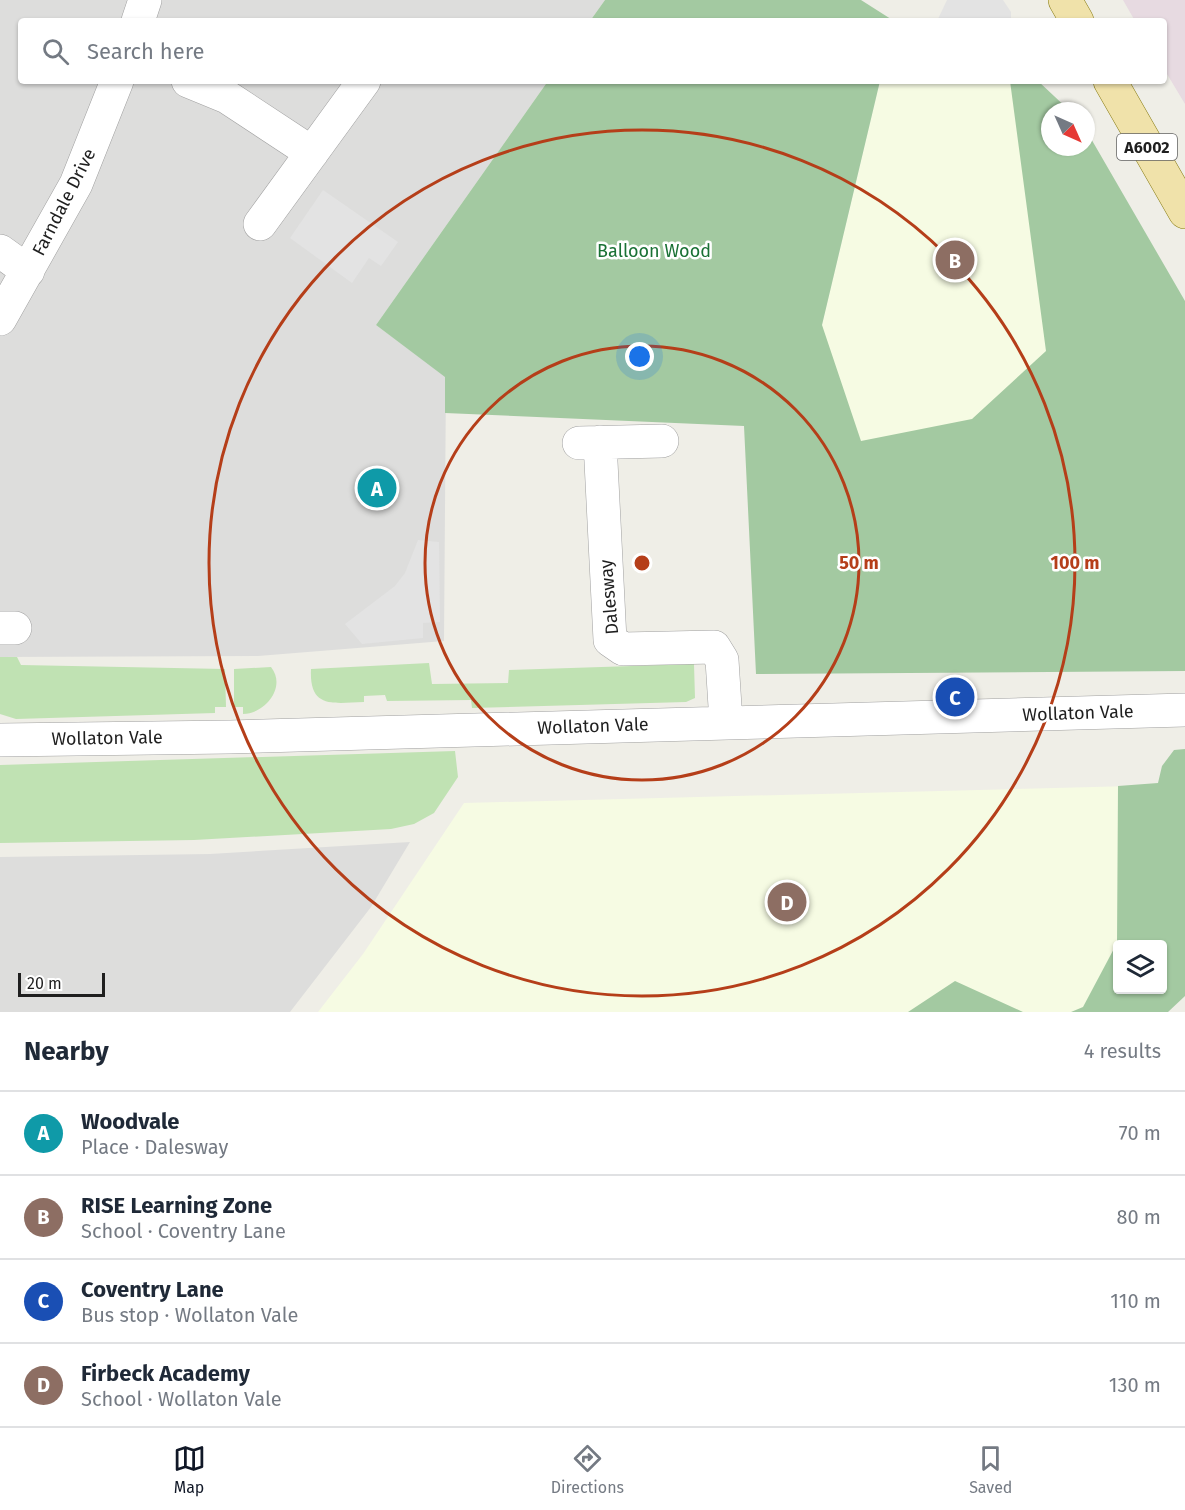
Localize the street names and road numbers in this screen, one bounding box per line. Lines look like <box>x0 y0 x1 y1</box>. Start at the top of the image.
road number: A6002 <box>1117 134 1177 160</box>
street label: Farndale Drive <box>28 145 100 259</box>
street label: Dalesway <box>595 558 623 636</box>
street label: Wollaton Vale <box>1022 700 1134 726</box>
street label: Wollaton Vale <box>537 713 649 739</box>
street label: Wollaton Vale <box>51 726 163 750</box>

